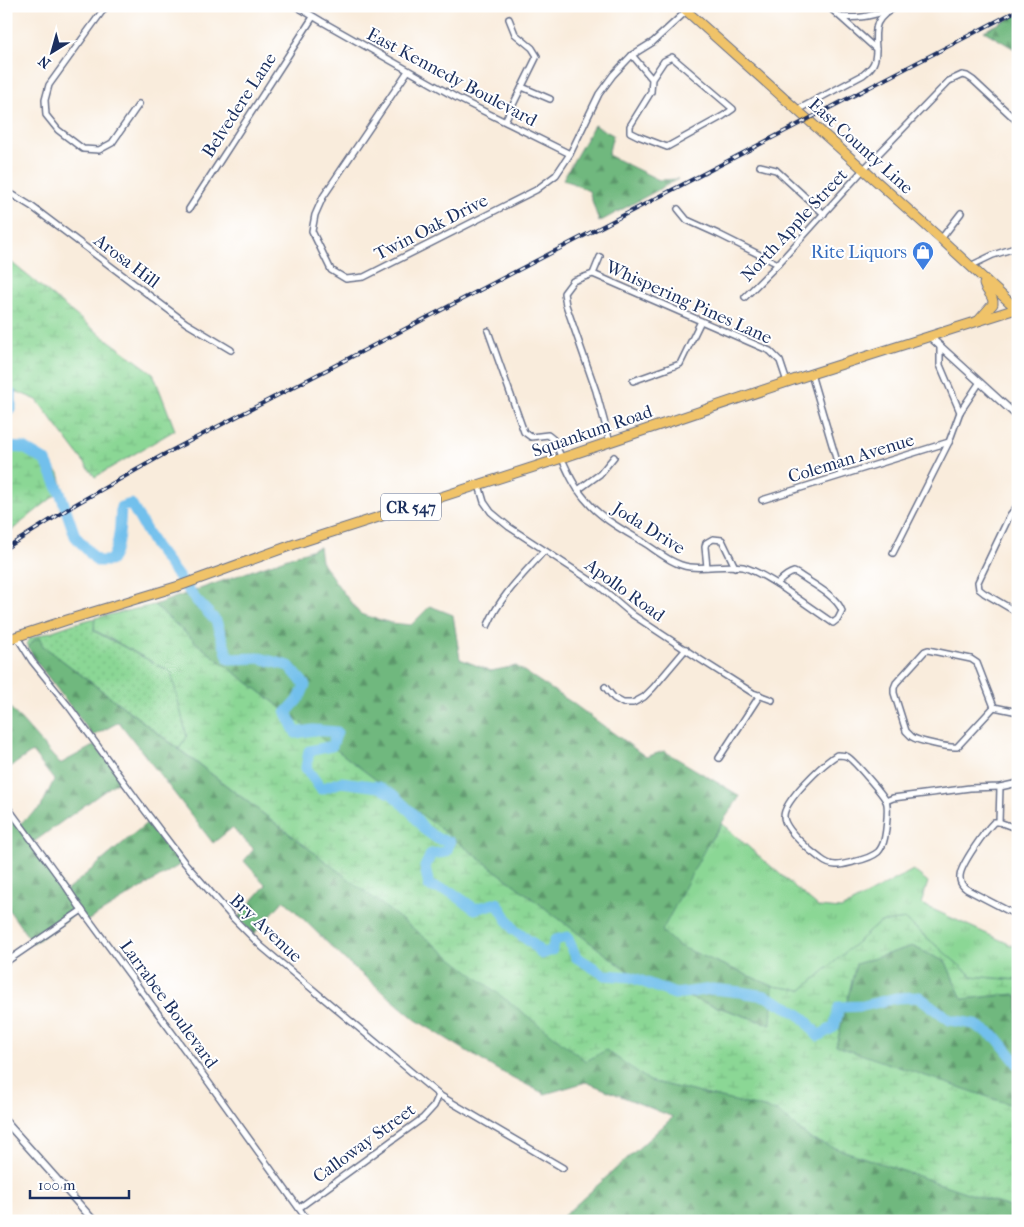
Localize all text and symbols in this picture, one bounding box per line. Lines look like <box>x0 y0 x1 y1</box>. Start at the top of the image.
street label: East Kennedy Boulevard <box>363 24 541 131</box>
north arrow <box>28 28 78 78</box>
street label: Belvedere Lane <box>198 49 281 161</box>
text: N <box>35 52 54 72</box>
street label: East County Line <box>804 94 917 199</box>
street label: North Apple Street <box>737 164 852 286</box>
street label: Twin Oak Drive <box>371 190 492 265</box>
street label: Arosa Hill <box>89 229 164 293</box>
shop icon: Rite Liquors <box>911 240 935 271</box>
place label: Rite Liquors <box>811 242 907 263</box>
street label: Whispering Pines Lane <box>602 256 775 349</box>
street label: Squankum Road <box>529 401 655 462</box>
street label: Coleman Avenue <box>786 429 917 488</box>
road number: CR 547 <box>381 494 441 520</box>
street label: Joda Drive <box>607 497 689 559</box>
street label: Apollo Road <box>580 554 669 626</box>
street label: Bry Avenue <box>225 890 306 967</box>
street label: Larrabee Boulevard <box>115 936 222 1072</box>
street label: Calloway Street <box>309 1099 420 1188</box>
scale bar <box>30 1167 129 1199</box>
text: 100 m <box>38 1176 76 1194</box>

